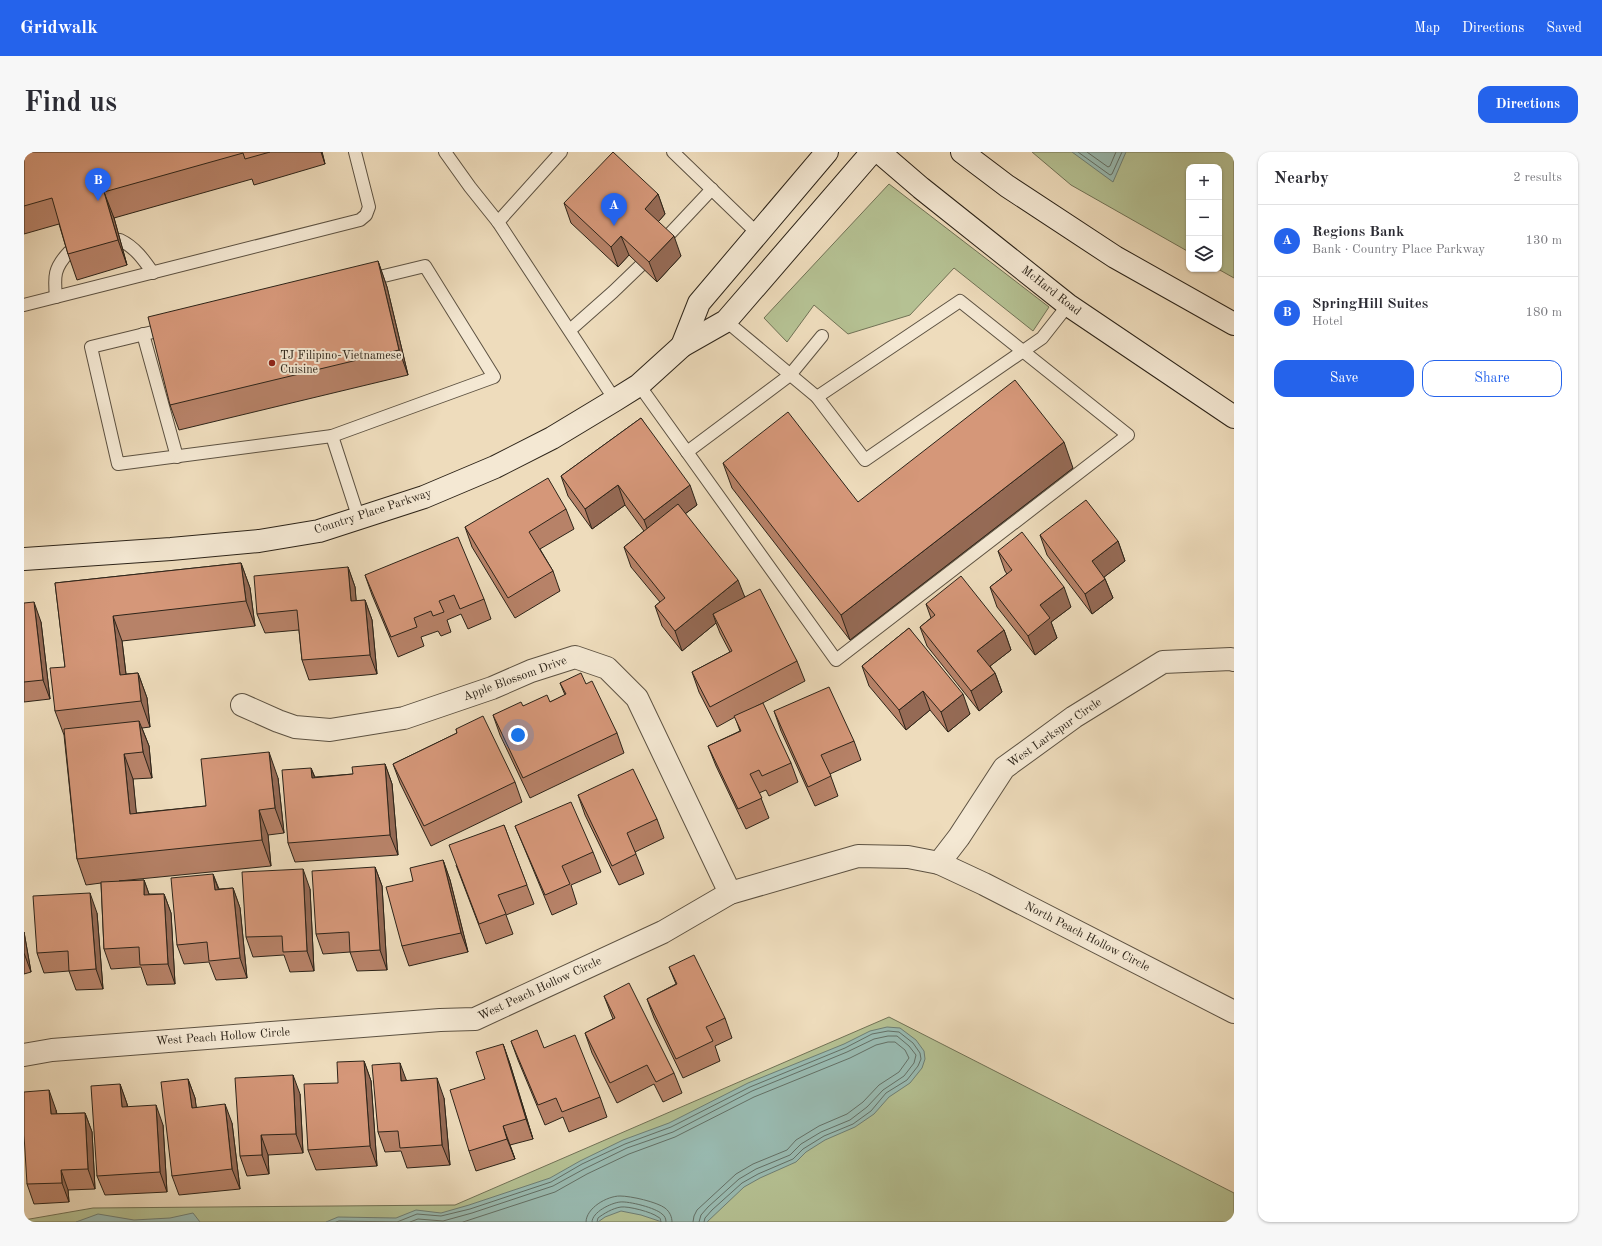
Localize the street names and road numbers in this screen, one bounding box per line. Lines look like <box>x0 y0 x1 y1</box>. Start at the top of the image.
street label: McHard Road <box>1019 264 1083 318</box>
street label: Country Place Parkway <box>313 487 434 537</box>
street label: Apple Blossom Drive <box>462 655 569 703</box>
street label: West Larkspur Circle <box>1006 696 1104 770</box>
street label: North Peach Hollow Circle <box>1022 900 1152 974</box>
street label: West Peach Hollow Circle <box>476 955 604 1023</box>
street label: West Peach Hollow Circle <box>155 1026 291 1048</box>

